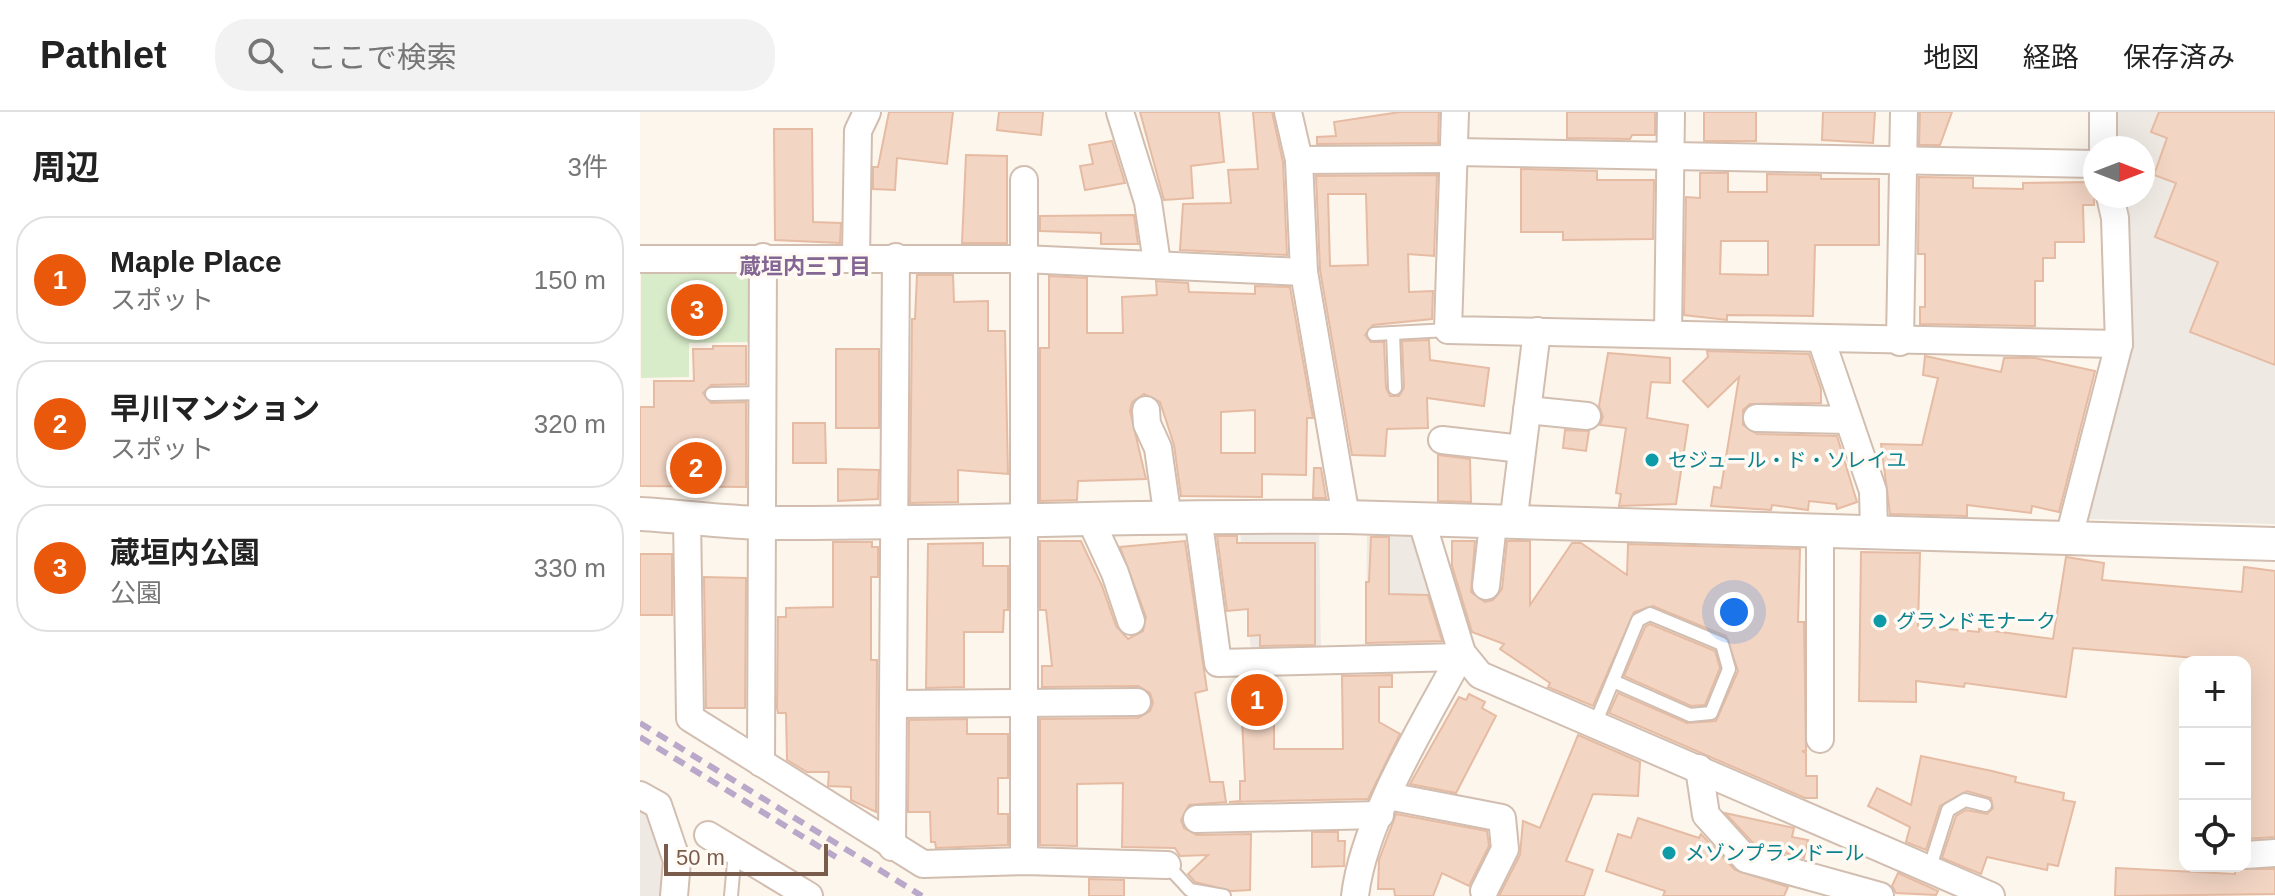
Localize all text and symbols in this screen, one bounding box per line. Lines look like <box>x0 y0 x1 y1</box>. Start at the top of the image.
search box <box>215 19 775 91</box>
icon: search <box>243 33 287 77</box>
text: Pathlet <box>40 34 167 76</box>
text: ここで検索 <box>307 41 457 74</box>
text: 地図 <box>1923 42 1979 73</box>
text: 経路 <box>2023 42 2079 73</box>
text: 保存済み <box>2123 42 2235 73</box>
north arrow <box>2083 136 2155 208</box>
text: 周辺 <box>32 148 100 186</box>
text: 3件 <box>568 152 608 182</box>
text: Maple Place <box>110 245 282 278</box>
district label: 蔵垣内三丁目 <box>739 254 871 279</box>
text: 1 <box>53 265 67 295</box>
text: 150 m <box>534 265 606 295</box>
pin: 3 <box>671 280 723 340</box>
text: スポット <box>110 285 214 315</box>
text: 早川マンション <box>110 392 320 425</box>
text: 2 <box>53 409 67 439</box>
text: 320 m <box>534 409 606 439</box>
text: スポット <box>110 434 214 464</box>
pin: 2 <box>670 438 722 498</box>
place label: セジュール・ド・ソレイユ <box>1668 449 1906 471</box>
marker: セジュール・ド・ソレイユ <box>1643 451 1661 469</box>
text: 蔵垣内公園 <box>110 536 260 569</box>
text: 3 <box>53 553 67 583</box>
text: 330 m <box>534 553 606 583</box>
text: 公園 <box>110 578 162 608</box>
your location <box>1714 592 1754 632</box>
place label: グランドモナーク <box>1896 610 2056 632</box>
marker: グランドモナーク <box>1871 612 1889 630</box>
map controls <box>2179 656 2251 872</box>
button: + <box>2179 656 2251 728</box>
pin: 1 <box>1231 670 1283 730</box>
button: − <box>2179 728 2251 800</box>
button: locate <box>2179 800 2251 872</box>
scale bar <box>664 840 828 876</box>
place label: メゾンプランドール <box>1685 842 1864 864</box>
marker: メゾンプランドール <box>1660 844 1678 862</box>
text: 50 m <box>676 845 725 870</box>

